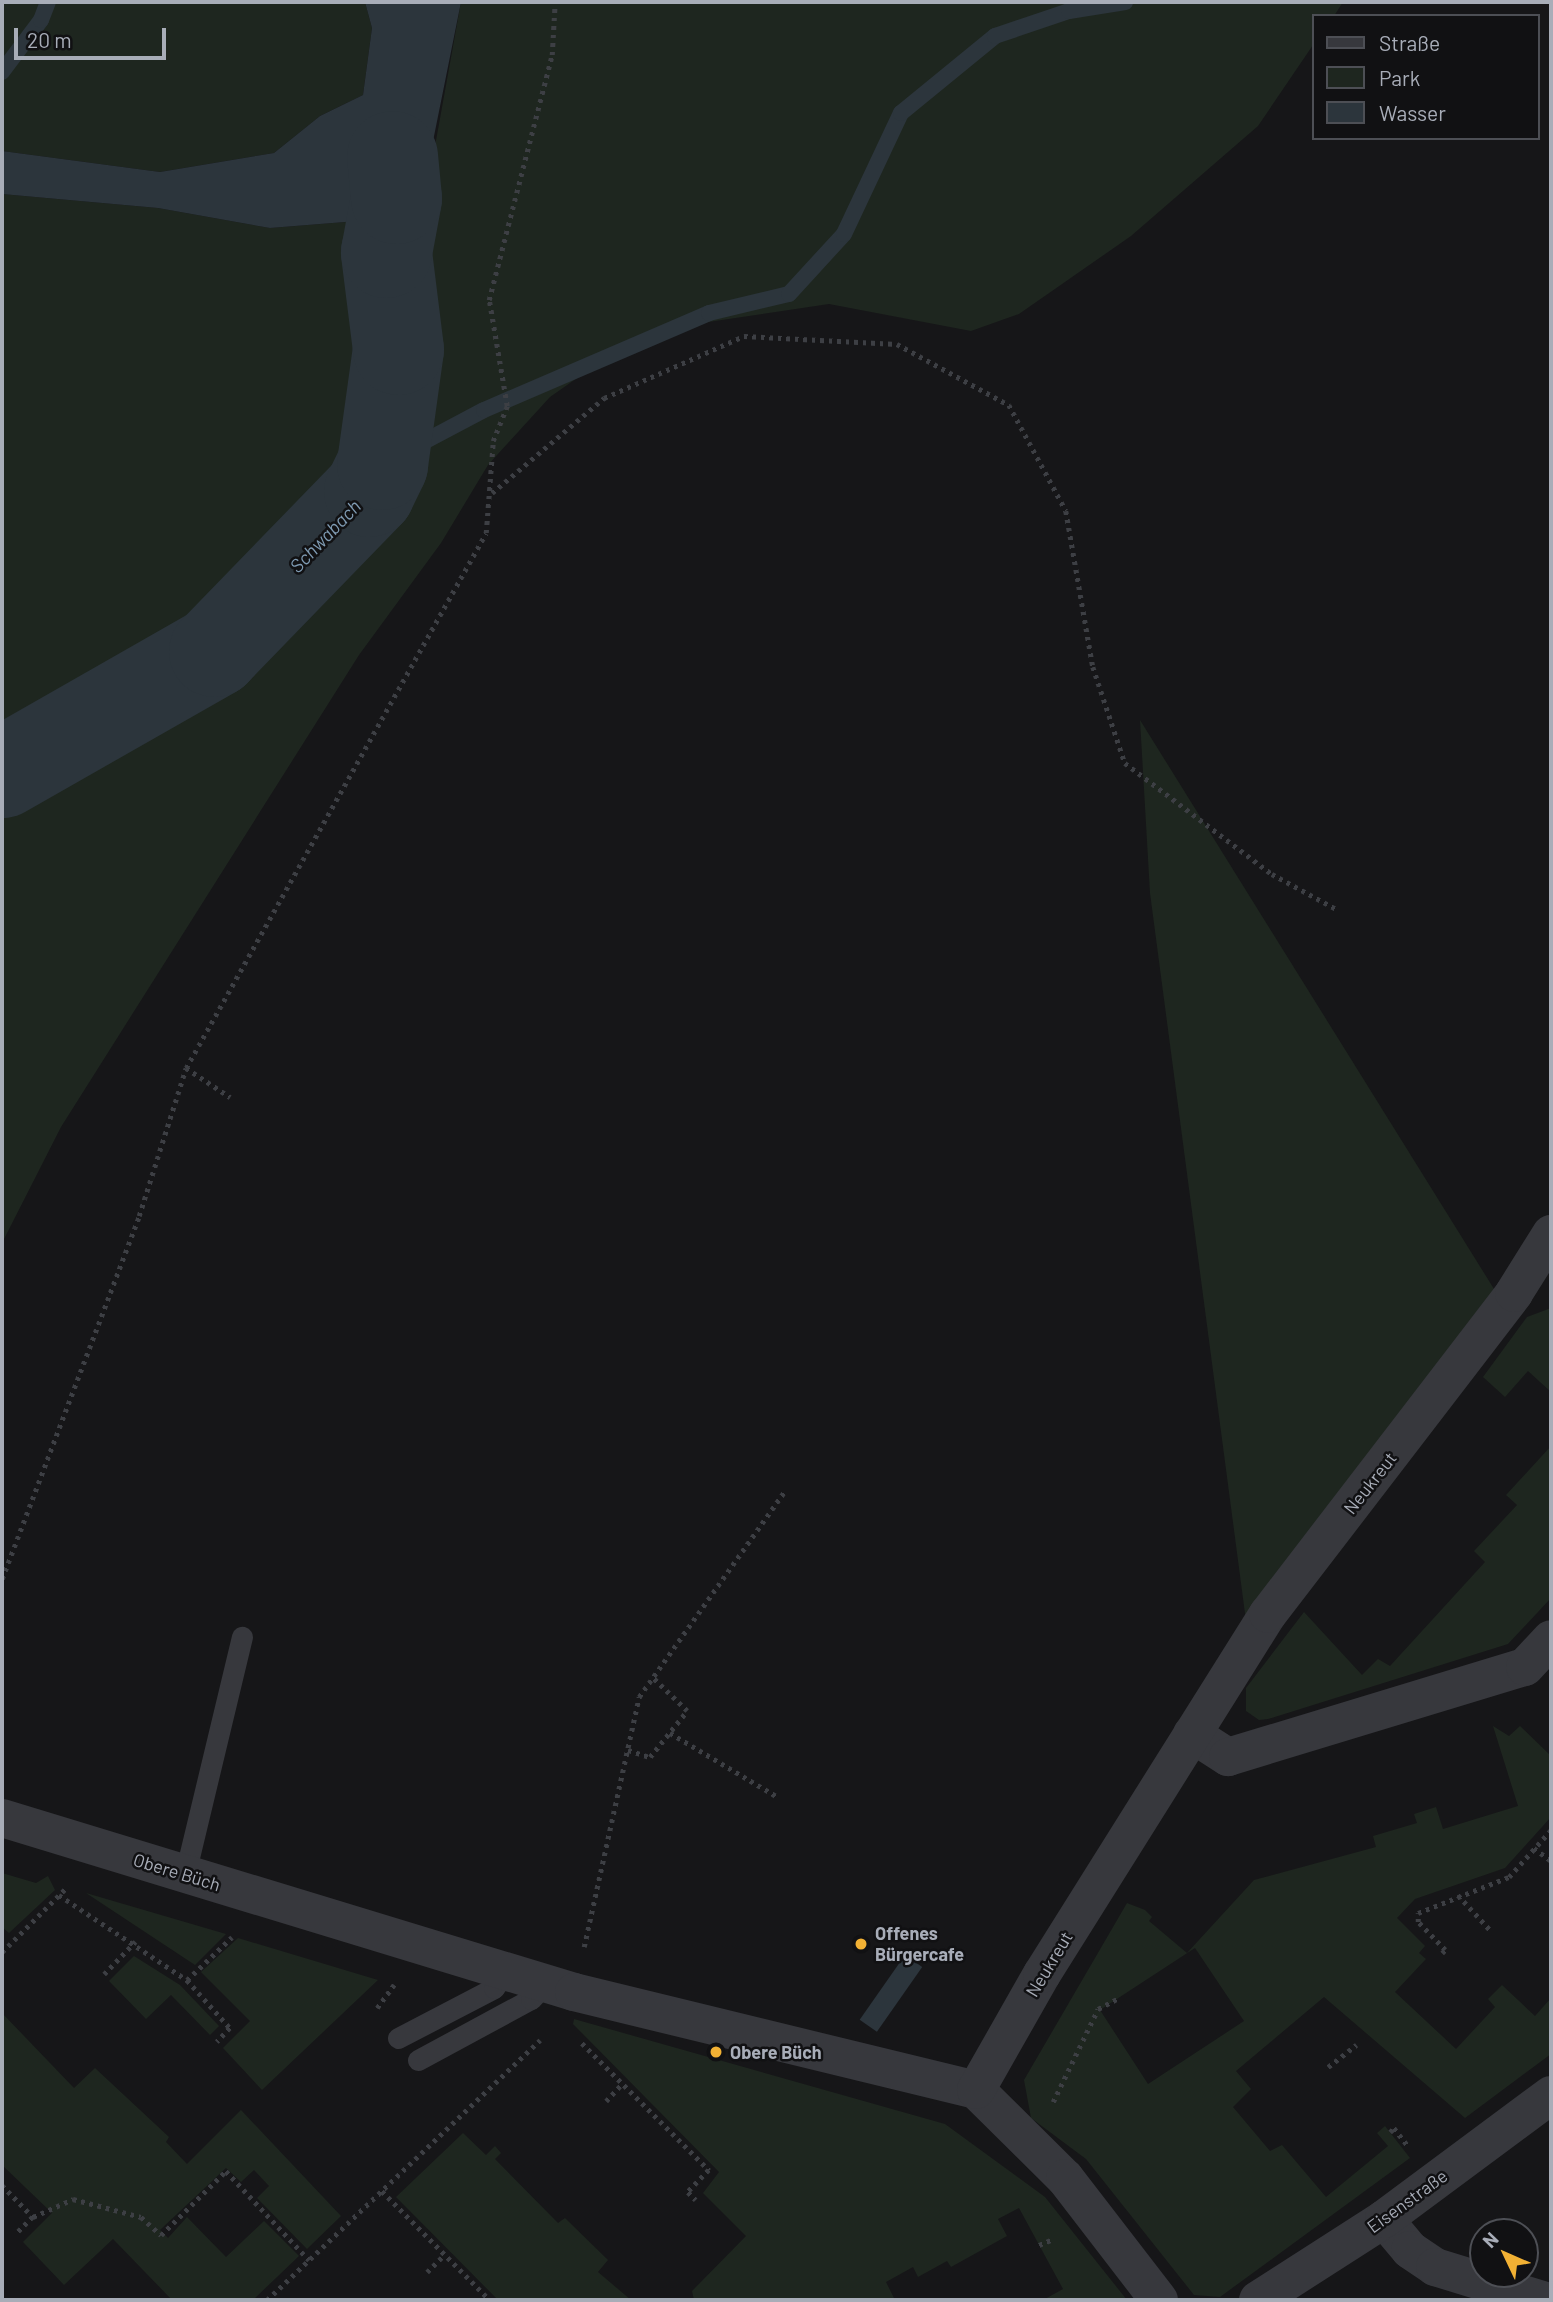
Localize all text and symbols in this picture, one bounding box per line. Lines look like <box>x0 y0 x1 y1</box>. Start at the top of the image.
scale bar <box>18 14 170 58</box>
legend <box>1312 14 1539 140</box>
text: 20 m <box>27 27 72 52</box>
text: Straße <box>1379 30 1440 55</box>
text: Park <box>1379 65 1420 90</box>
text: Wasser <box>1379 100 1446 125</box>
water label: Schwabach <box>285 495 365 577</box>
street label: Neukreut <box>1339 1448 1401 1518</box>
street label: Obere Büch <box>131 1849 223 1895</box>
place label: Offenes Bürgercafe <box>875 1923 964 1966</box>
street label: Neukreut <box>1021 1927 1077 2001</box>
marker: Offenes Bürgercafe <box>853 1936 869 1952</box>
place label: Obere Büch <box>730 2041 822 2063</box>
marker: Obere Büch <box>708 2044 724 2060</box>
street label: Eisenstraße <box>1363 2165 1451 2237</box>
north arrow <box>1469 2218 1539 2288</box>
text: N <box>1477 2227 1503 2252</box>

